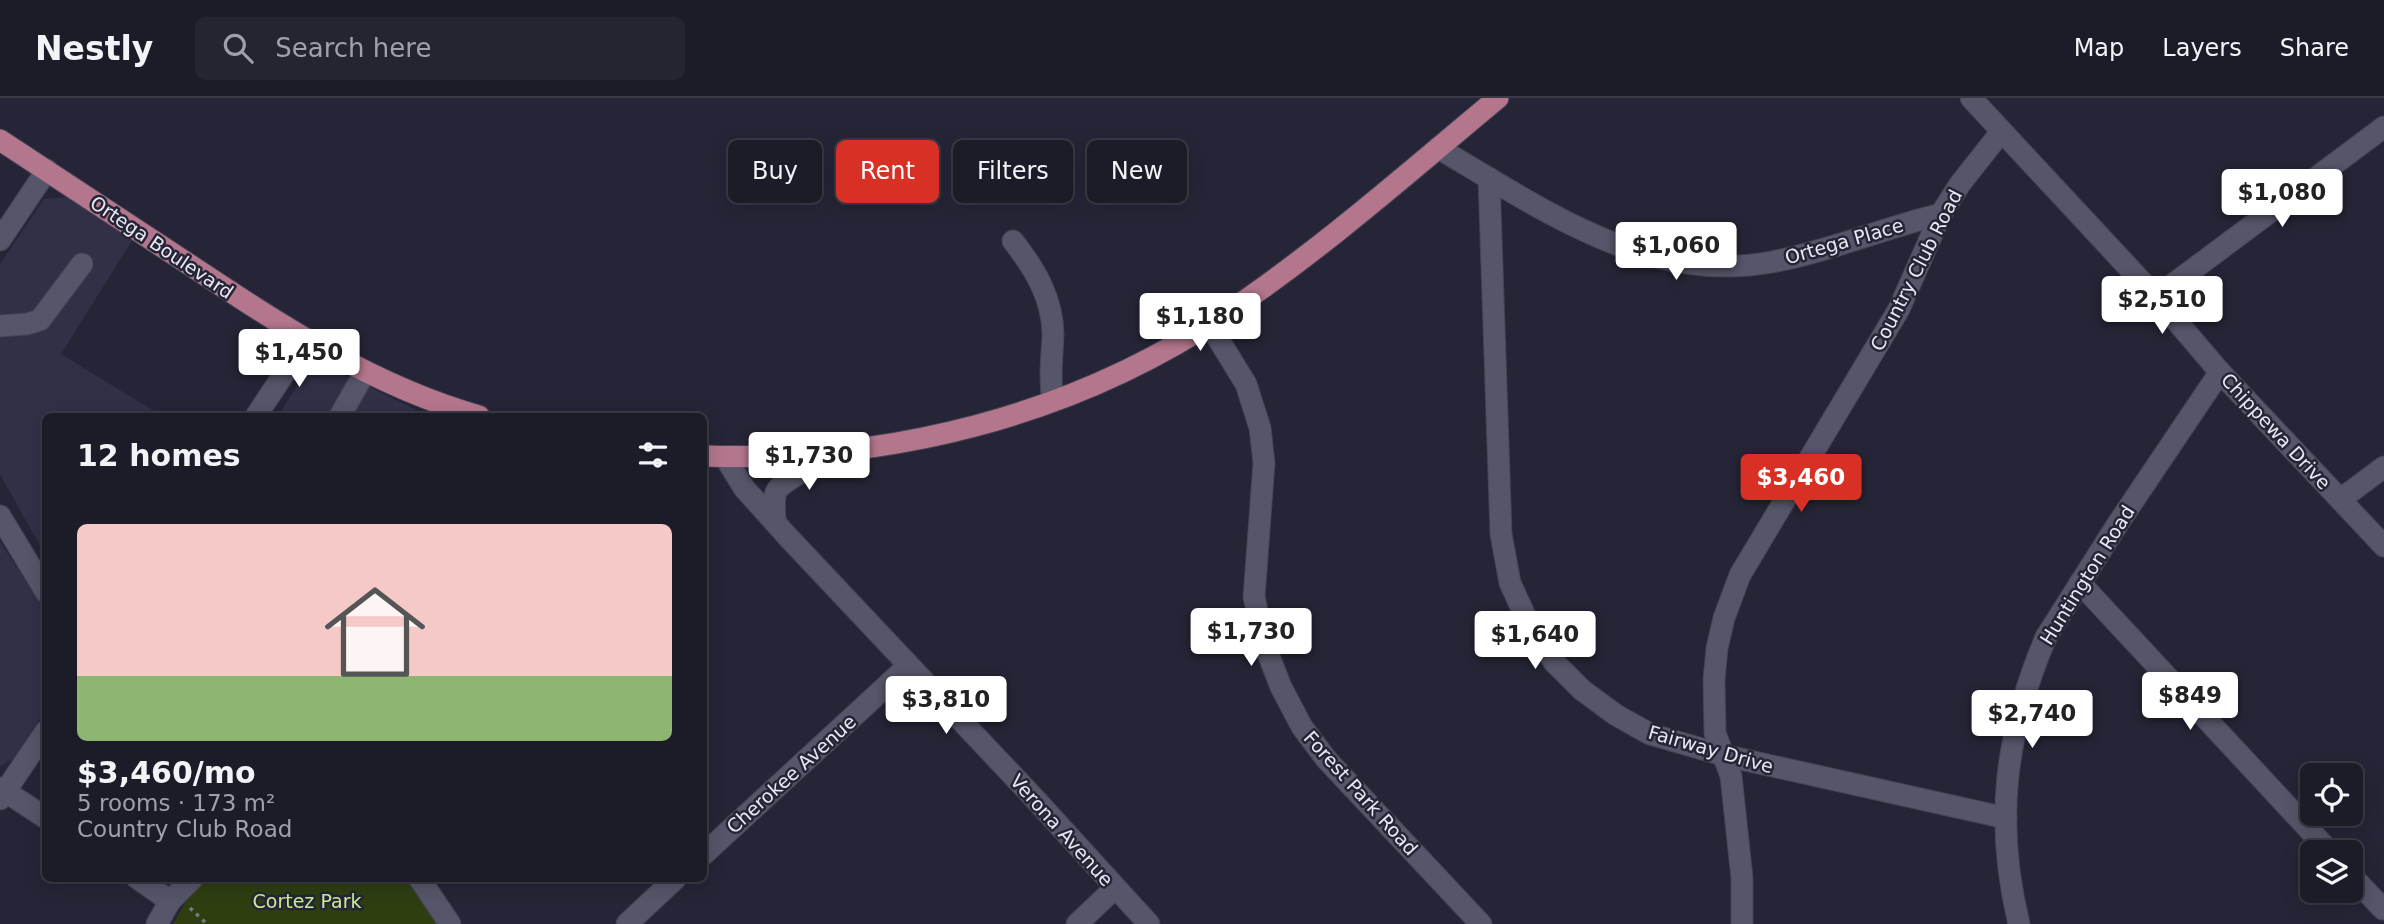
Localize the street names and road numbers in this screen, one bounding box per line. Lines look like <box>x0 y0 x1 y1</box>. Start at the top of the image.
street label: Country Club Road <box>1866 186 1966 354</box>
street label: Ortega Boulevard <box>86 191 238 303</box>
street label: Ortega Place <box>1782 214 1906 268</box>
street label: Chippewa Drive <box>2217 369 2335 493</box>
street label: Huntington Road <box>2035 501 2139 649</box>
street label: Cherokee Avenue <box>722 710 860 838</box>
street label: Fairway Drive <box>1646 721 1776 777</box>
street label: Forest Park Road <box>1300 727 1422 859</box>
street label: Verona Avenue <box>1006 770 1118 890</box>

